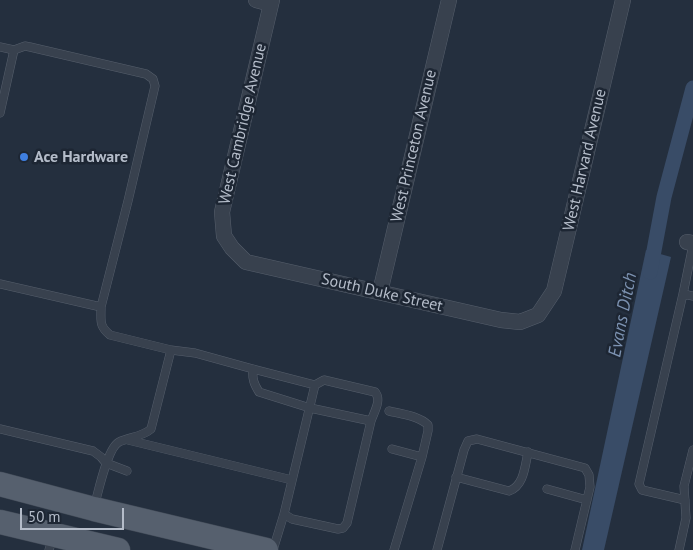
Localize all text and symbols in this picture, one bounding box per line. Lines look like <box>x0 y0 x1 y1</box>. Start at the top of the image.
street label: West Cambridge Avenue <box>215 42 271 206</box>
street label: West Princeton Avenue <box>387 68 441 224</box>
street label: West Harvard Avenue <box>559 87 611 233</box>
place label: Ace Hardware <box>34 147 128 167</box>
marker: Ace Hardware <box>18 151 30 163</box>
street label: South Duke Street <box>319 270 445 316</box>
water label: Evans Ditch <box>604 271 642 359</box>
scale bar <box>22 498 126 530</box>
text: 50 m <box>28 507 61 526</box>

